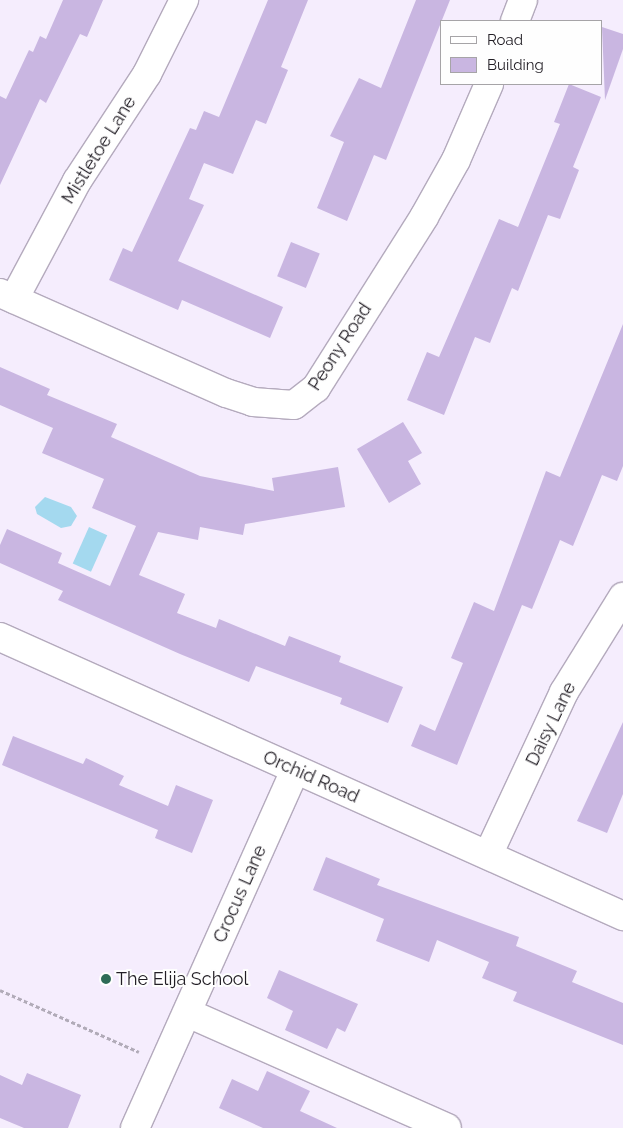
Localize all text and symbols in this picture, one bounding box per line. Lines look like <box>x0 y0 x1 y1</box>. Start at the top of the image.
legend <box>440 20 603 85</box>
text: Road <box>487 31 523 49</box>
text: Building <box>487 56 544 74</box>
street label: Mistletoe Lane <box>57 92 141 208</box>
street label: Peony Road <box>304 299 376 395</box>
street label: Daisy Lane <box>521 678 581 770</box>
street label: Orchid Road <box>260 746 362 808</box>
street label: Crocus Lane <box>209 842 271 946</box>
place label: The Elija School <box>116 968 248 990</box>
marker: The Elija School <box>100 973 112 985</box>

